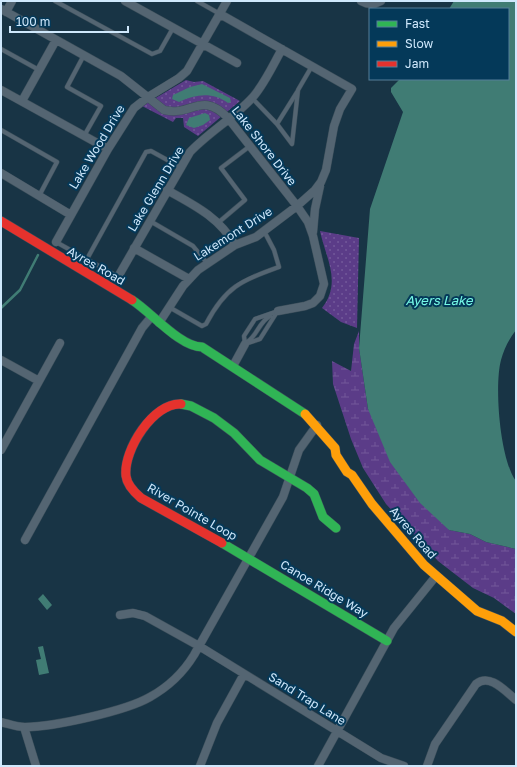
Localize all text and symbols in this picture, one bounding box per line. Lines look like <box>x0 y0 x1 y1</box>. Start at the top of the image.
scale bar <box>10 8 128 34</box>
legend <box>369 8 509 80</box>
text: 100 m <box>16 14 50 29</box>
text: Fast <box>405 16 430 31</box>
text: Slow <box>405 36 433 51</box>
text: Jam <box>405 56 429 71</box>
street label: Lake Wood Drive <box>65 102 128 192</box>
street label: Lake Shore Drive <box>229 103 300 188</box>
street label: Lake Glenn Drive <box>124 143 187 234</box>
street label: Lakemont Drive <box>191 203 275 264</box>
street label: Ayres Road <box>65 243 128 288</box>
water label: Ayers Lake <box>405 292 474 308</box>
street label: River Pointe Loop <box>145 480 240 543</box>
street label: Ayres Road <box>387 503 440 562</box>
street label: Canoe Ridge Way <box>278 556 371 621</box>
street label: Sand Trap Lane <box>266 669 349 728</box>

